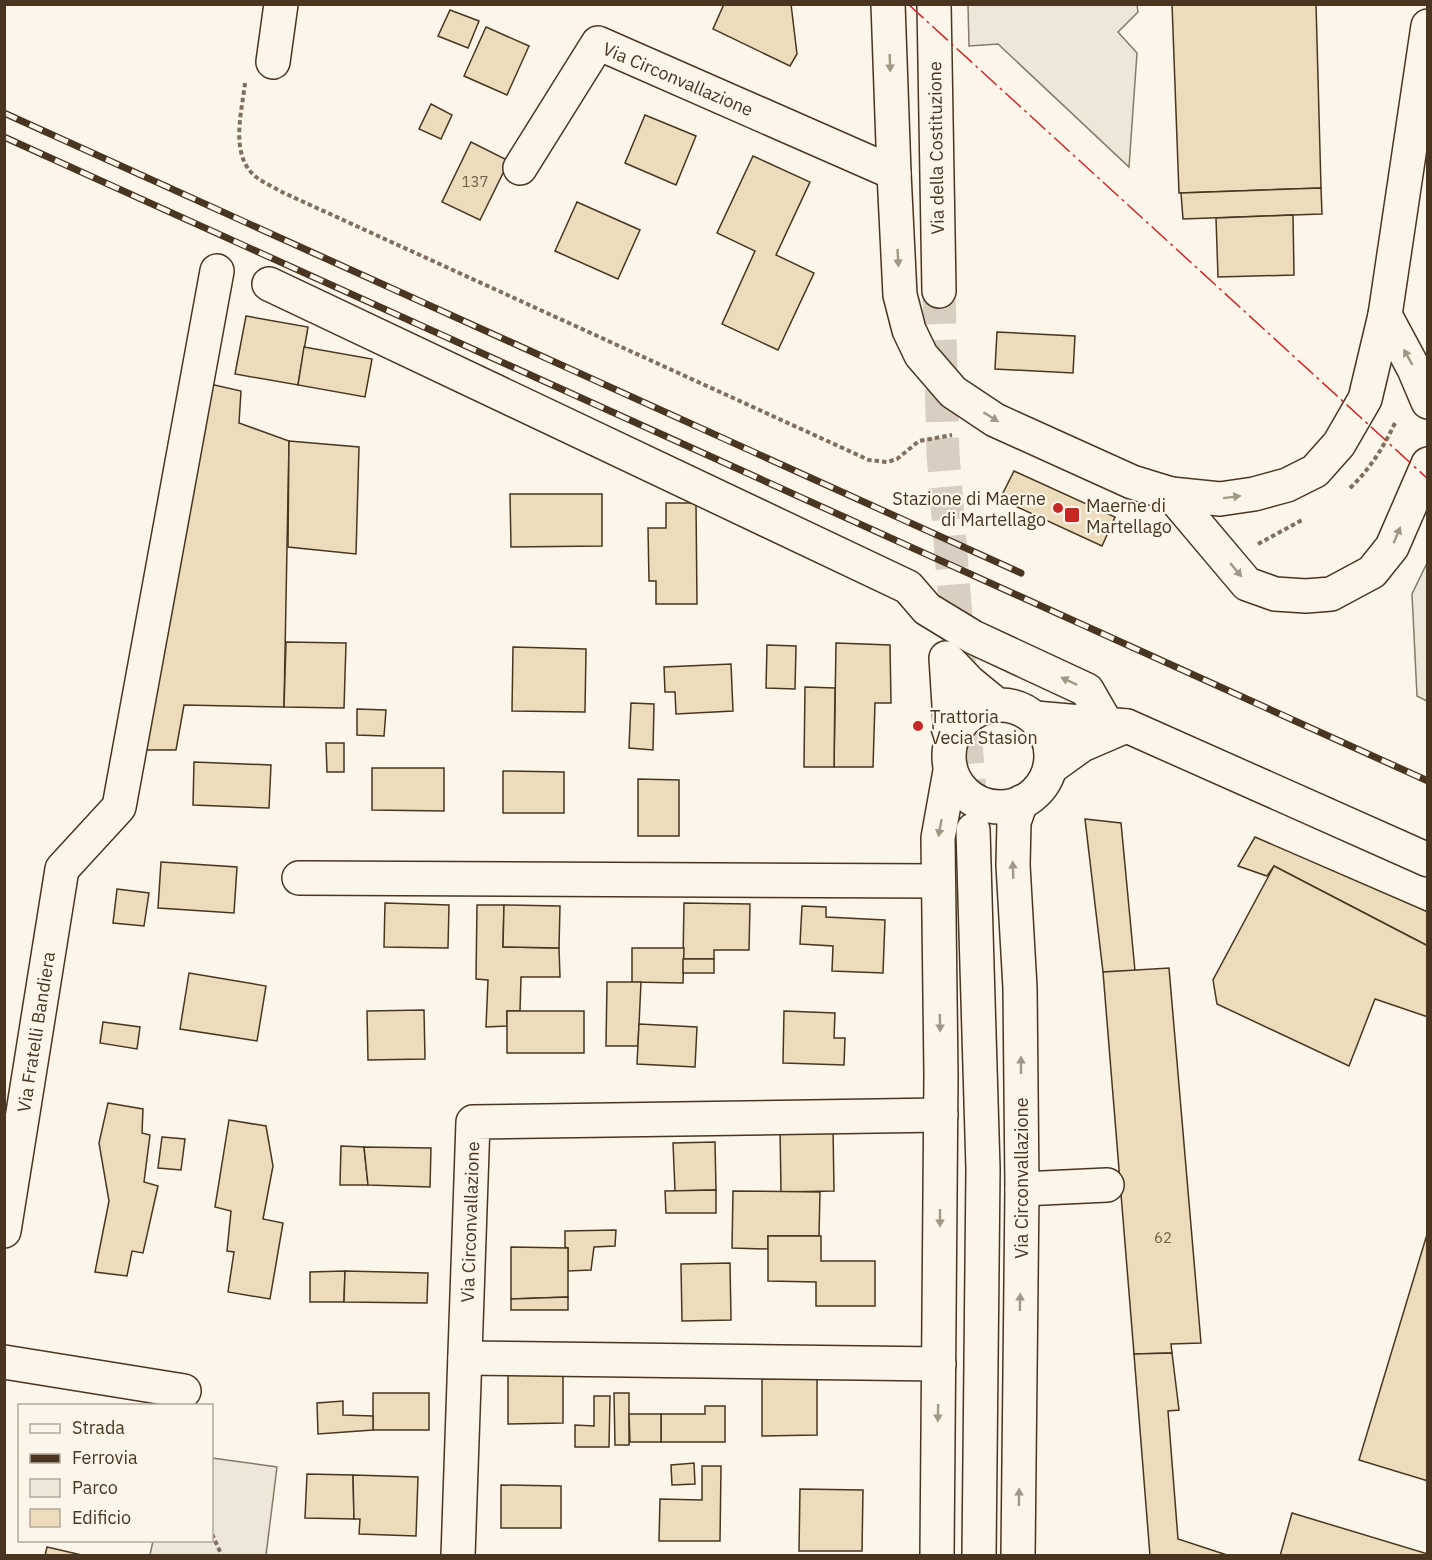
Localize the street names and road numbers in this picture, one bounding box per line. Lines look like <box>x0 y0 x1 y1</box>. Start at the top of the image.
street label: Via Circonvallazione <box>599 37 757 121</box>
street label: Via della Costituzione <box>923 61 949 235</box>
street label: Via Fratelli Bandiera <box>12 950 60 1114</box>
street label: Via Circonvallazione <box>1010 1097 1033 1259</box>
street label: Via Circonvallazione <box>456 1141 484 1303</box>

